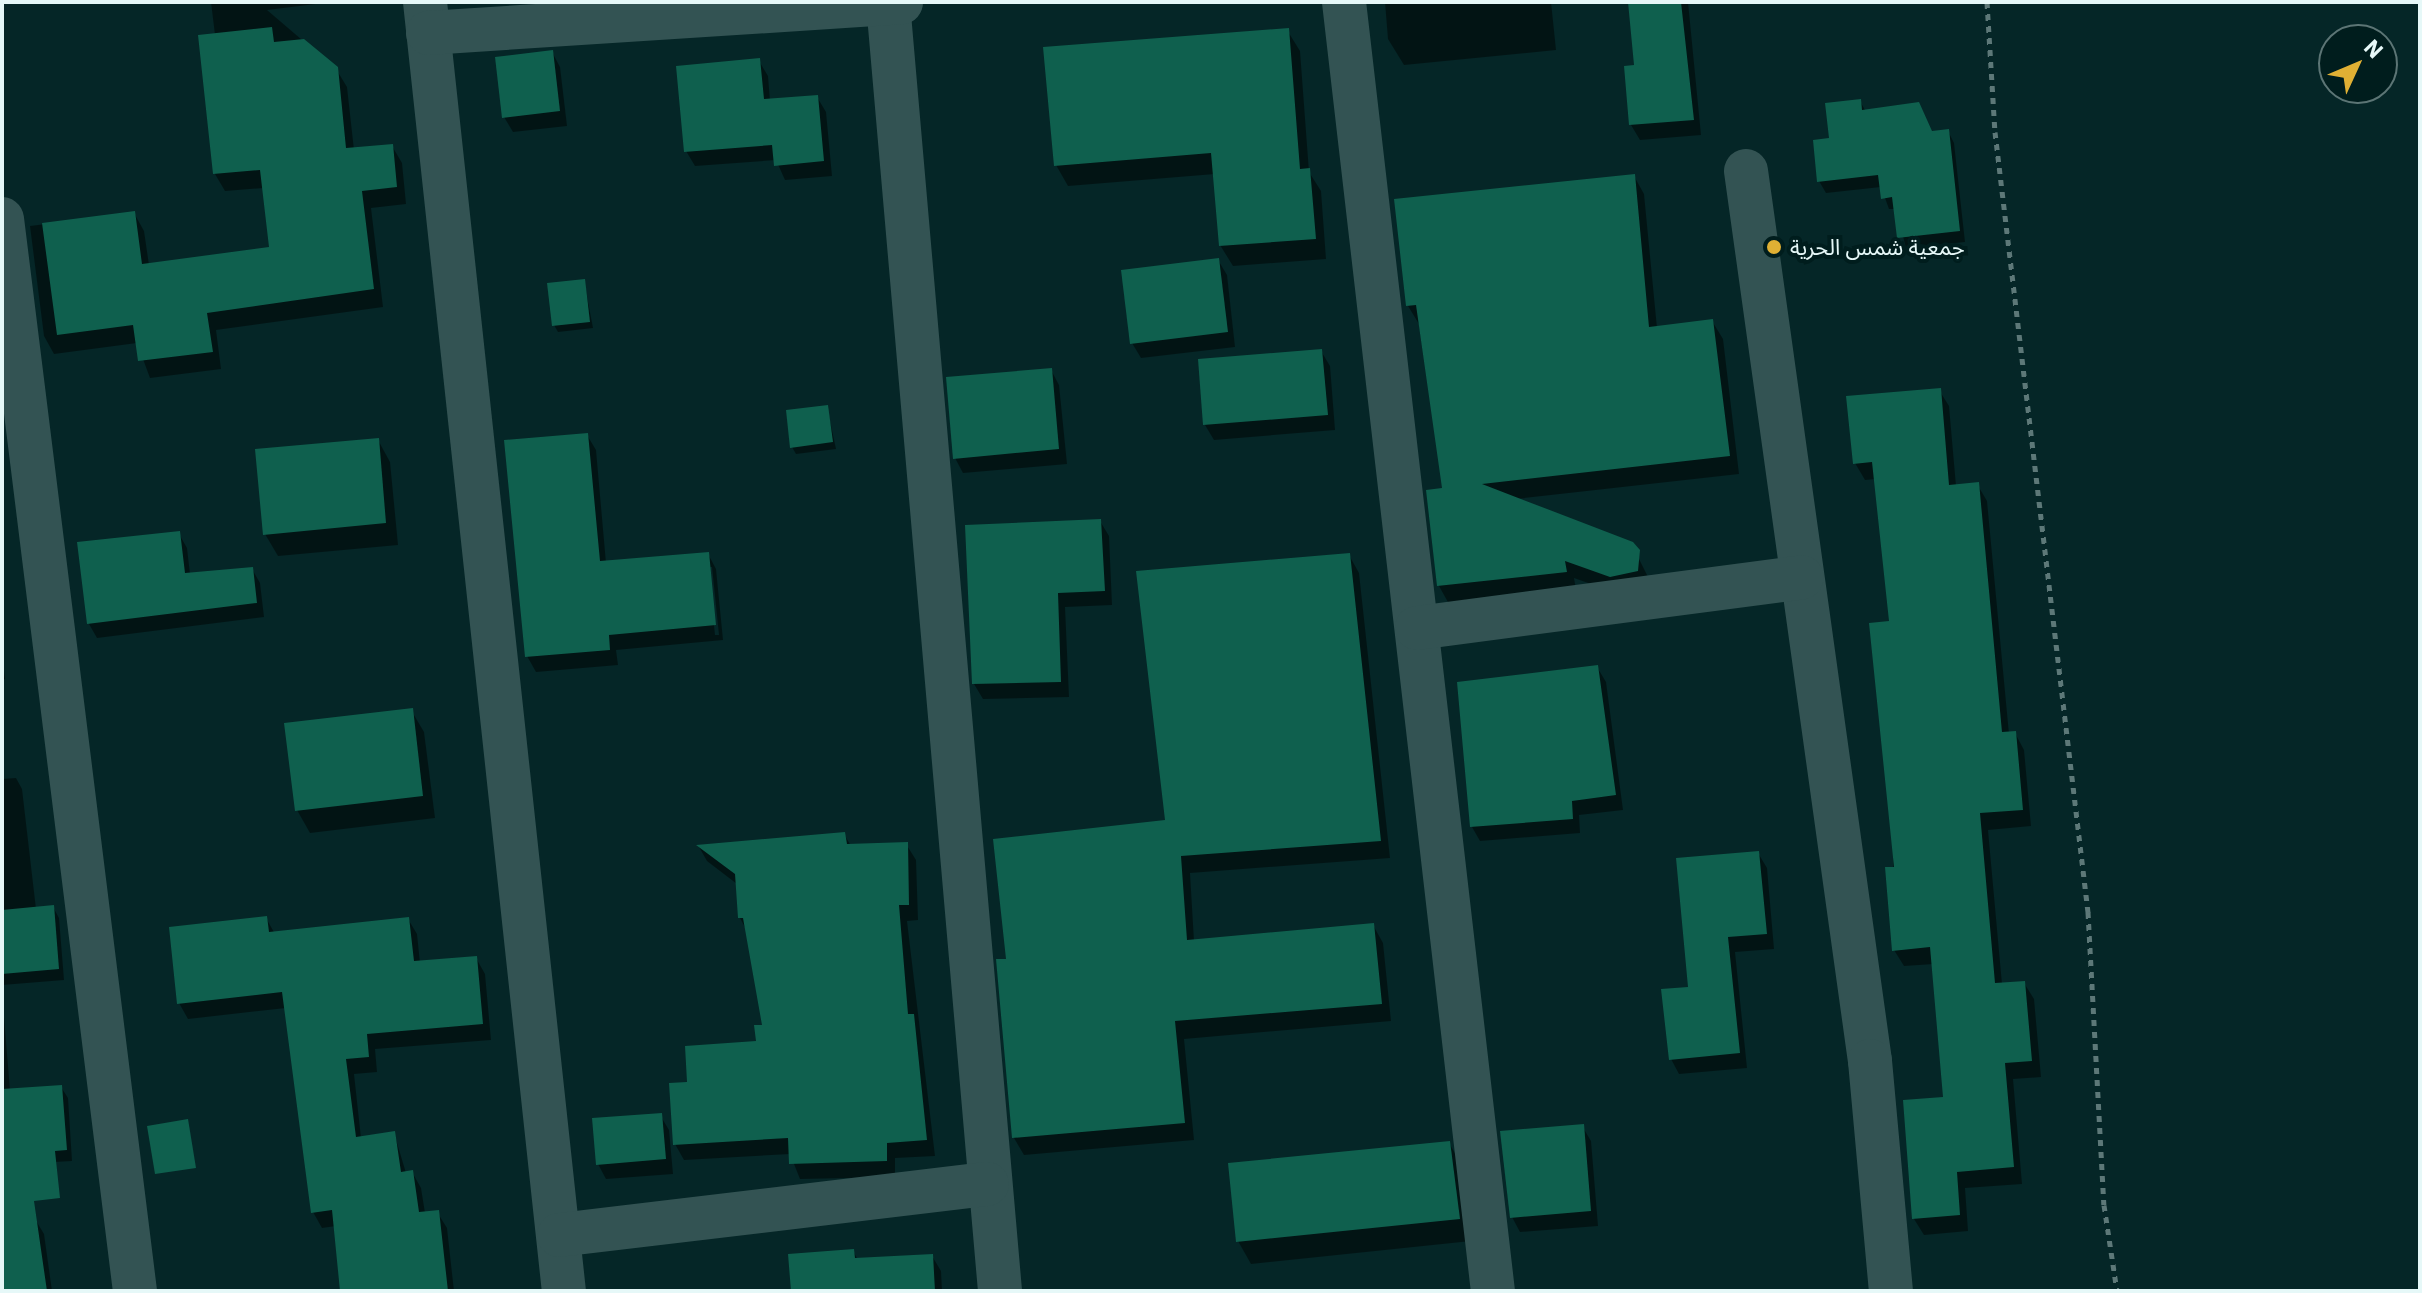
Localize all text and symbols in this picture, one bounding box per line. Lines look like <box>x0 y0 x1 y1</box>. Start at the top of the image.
north arrow <box>2318 24 2398 104</box>
text: N <box>2358 33 2390 64</box>
place label: جمعية شمس الحرية <box>1790 234 1965 260</box>
marker: جمعية شمس الحرية <box>1765 238 1783 256</box>

